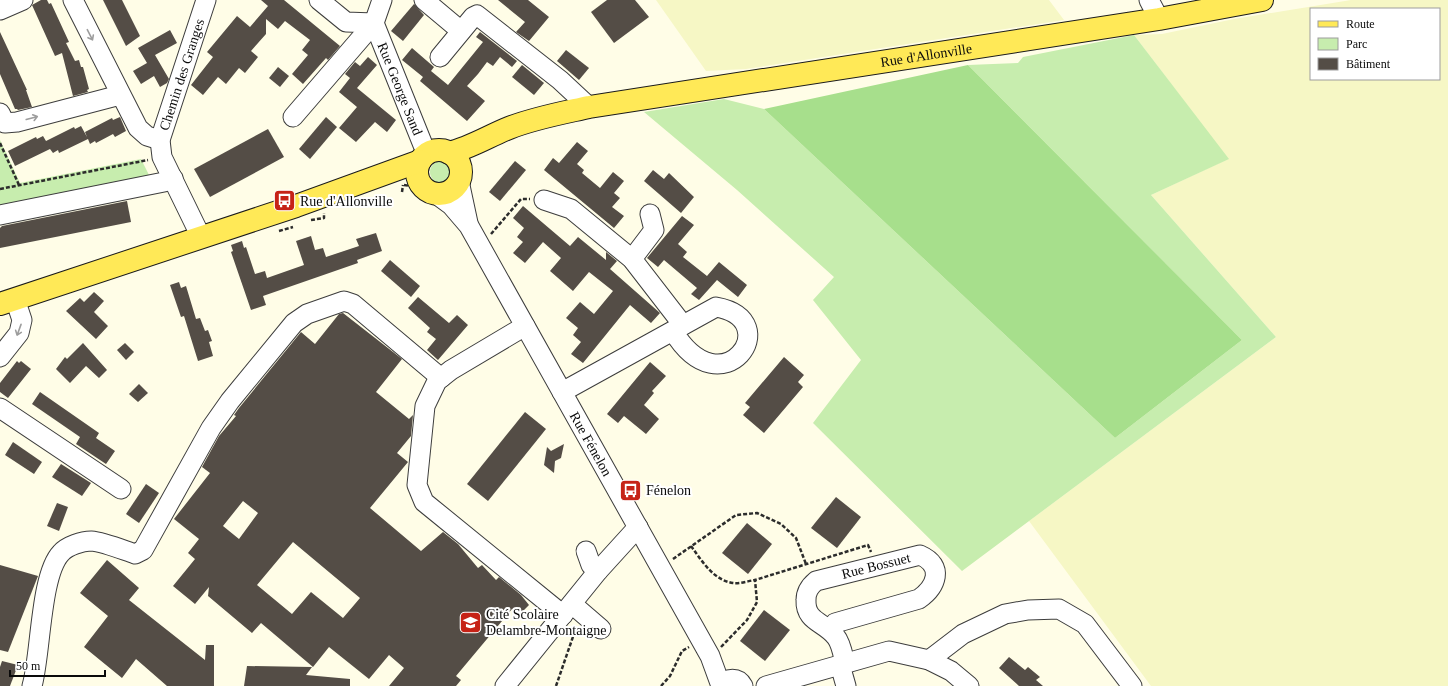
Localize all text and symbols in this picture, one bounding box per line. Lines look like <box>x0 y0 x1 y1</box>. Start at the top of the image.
legend <box>1310 8 1440 80</box>
street label: Chemin des Granges <box>156 17 207 132</box>
text: Route <box>1346 17 1375 31</box>
one-way arrow <box>87 29 94 41</box>
text: Parc <box>1346 37 1367 51</box>
street label: Rue George Sand <box>375 40 426 137</box>
street label: Rue d'Allonville <box>879 40 973 69</box>
text: Bâtiment <box>1346 57 1391 71</box>
one-way arrow <box>26 114 39 121</box>
bus stop icon: Rue d'Allonville <box>271 188 297 214</box>
place label: Rue d'Allonville <box>300 194 392 209</box>
one-way arrow <box>14 324 22 336</box>
street label: Rue Fénelon <box>567 409 615 479</box>
bus stop icon: Fénelon <box>618 477 644 503</box>
place label: Fénelon <box>646 483 691 498</box>
street label: Rue Bossuet <box>840 550 912 582</box>
place label: Cité Scolaire Delambre-Montaigne <box>486 607 607 638</box>
school or university icon: Cité Scolaire Delambre-Montaigne <box>458 609 484 635</box>
scale bar <box>10 652 105 678</box>
text: 50 m <box>16 659 41 673</box>

